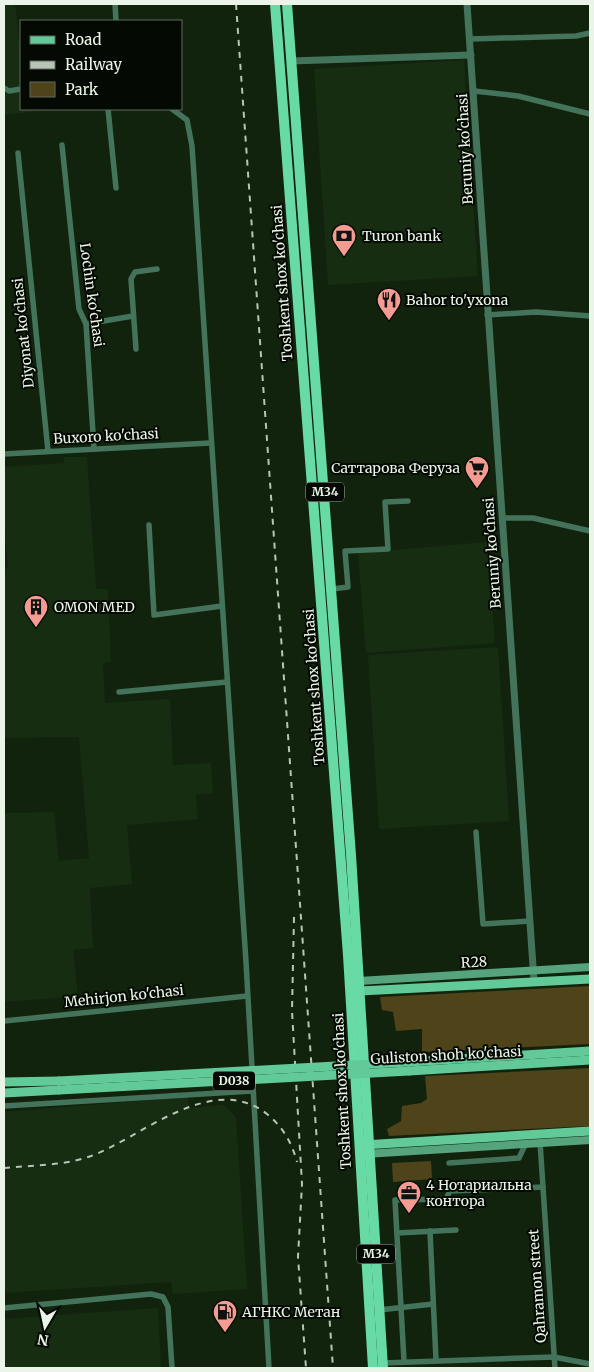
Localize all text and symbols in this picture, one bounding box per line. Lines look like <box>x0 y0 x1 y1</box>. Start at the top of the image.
legend <box>20 20 182 110</box>
text: Road <box>65 30 101 49</box>
text: Railway <box>65 55 122 74</box>
text: Park <box>65 80 99 99</box>
street label: Beruniy ko'chasi <box>453 93 477 205</box>
street label: Toshkent shox ko'chasi <box>268 204 296 362</box>
bank icon: Turon bank <box>331 223 357 257</box>
place label: Turon bank <box>362 227 441 245</box>
street label: Lochin ko'chasi <box>76 242 108 349</box>
street label: Diyonat ko'chasi <box>8 277 38 389</box>
restaurant icon: Bahor to'yxona <box>376 287 402 321</box>
place label: Bahor to'yxona <box>406 291 509 309</box>
street label: Buxoro ko'chasi <box>53 424 160 448</box>
supermarket icon: Саттарова Феруза <box>464 455 490 489</box>
place label: Саттарова Феруза <box>331 459 460 477</box>
road number: M34 <box>306 482 344 502</box>
street label: Beruniy ko'chasi <box>479 496 505 609</box>
building icon: OMON MED <box>23 594 49 628</box>
place label: OMON MED <box>54 598 135 616</box>
street label: Toshkent shox ko'chasi <box>300 608 328 766</box>
street label: R28 <box>460 952 488 972</box>
street label: Mehirjon ko'chasi <box>63 981 185 1011</box>
street label: Toshkent shox ko'chasi <box>329 1012 355 1170</box>
street label: Guliston shoh ko'chasi <box>370 1042 522 1068</box>
road number: D038 <box>213 1072 255 1090</box>
place label: 4 Нотариальна контора <box>426 1176 532 1210</box>
office icon: 4 Нотариальна контора <box>396 1180 422 1214</box>
street label: Qahramon street <box>524 1228 550 1343</box>
road number: M34 <box>357 1244 395 1264</box>
fuel station icon: АГНКС Метан <box>212 1299 238 1333</box>
north arrow <box>20 1302 70 1352</box>
place label: АГНКС Метан <box>241 1303 341 1321</box>
text: N <box>36 1330 50 1350</box>

